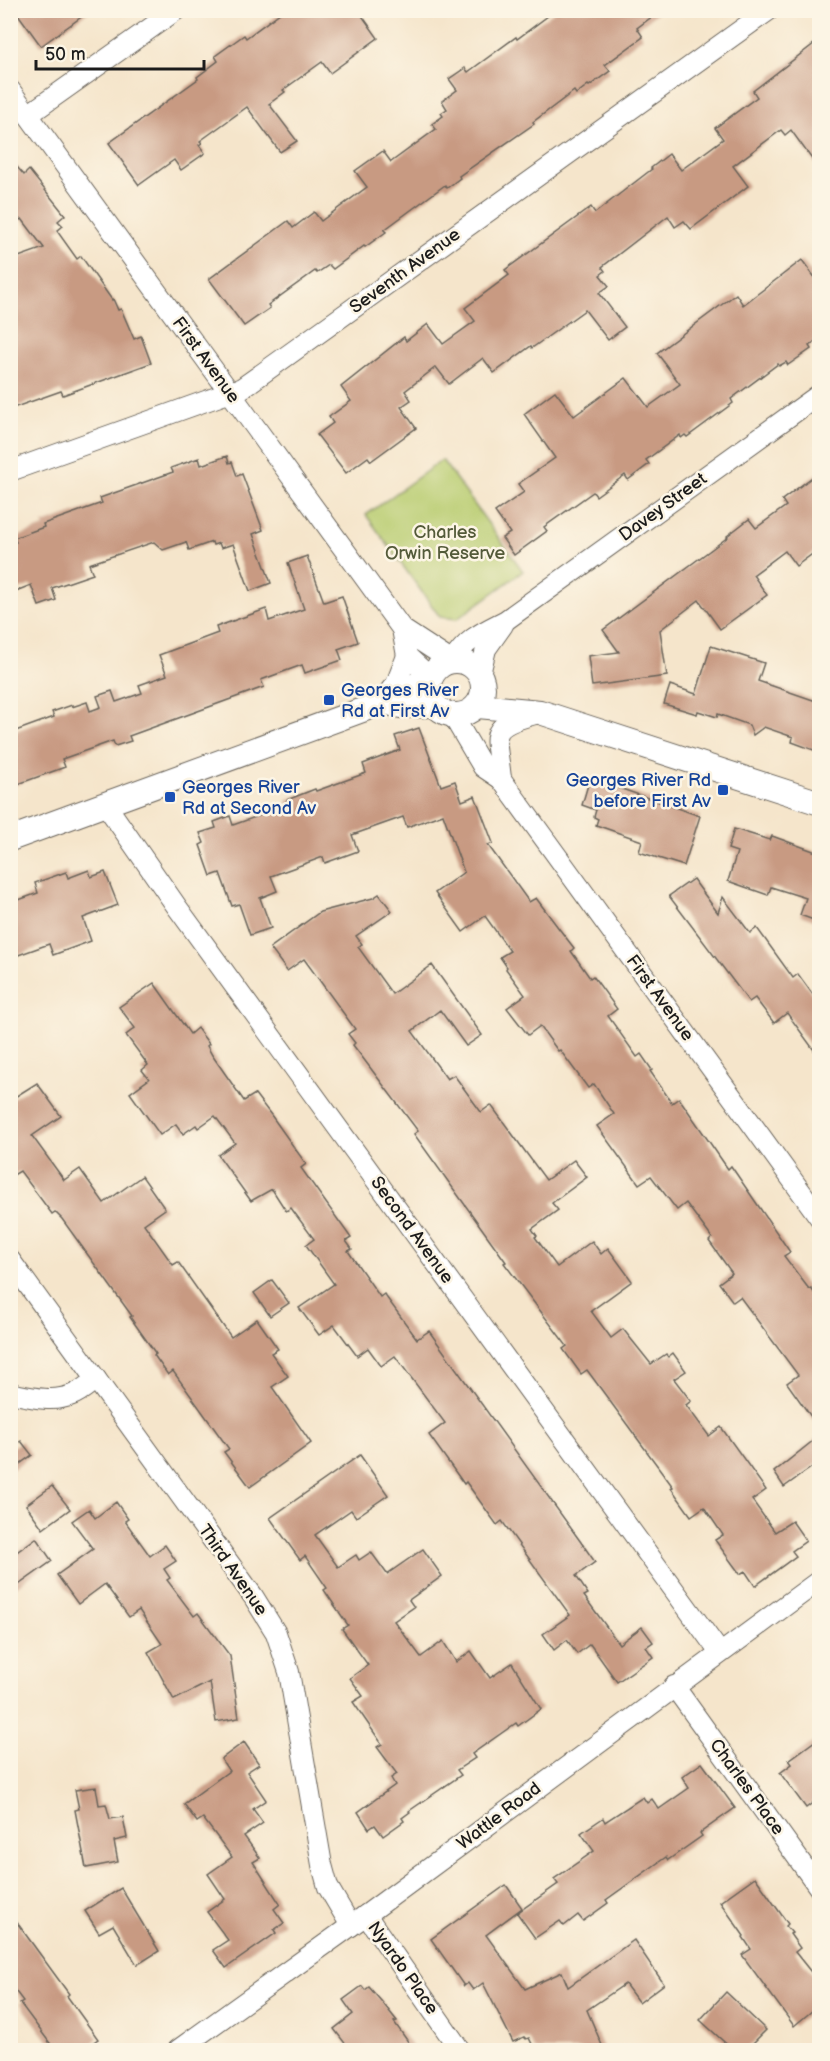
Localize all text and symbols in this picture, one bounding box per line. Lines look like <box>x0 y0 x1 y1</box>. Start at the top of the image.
scale bar <box>36 33 204 71</box>
text: 50 m <box>45 44 86 65</box>
street label: Seventh Avenue <box>346 224 465 318</box>
street label: First Avenue <box>168 313 244 407</box>
street label: Davey Street <box>615 468 711 546</box>
park label: Charles Orwin Reserve <box>385 522 505 564</box>
place label: Georges River Rd at First Av <box>341 680 459 722</box>
marker: Georges River Rd at First Av <box>322 693 336 707</box>
place label: Georges River Rd before First Av <box>566 770 711 812</box>
place label: Georges River Rd at Second Av <box>182 777 316 819</box>
marker: Georges River Rd before First Av <box>716 783 730 797</box>
marker: Georges River Rd at Second Av <box>163 790 177 804</box>
street label: First Avenue <box>622 951 698 1045</box>
street label: Second Avenue <box>366 1172 458 1288</box>
street label: Third Avenue <box>194 1520 272 1620</box>
street label: Charles Place <box>705 1735 789 1839</box>
street label: Wattle Road <box>453 1778 545 1854</box>
street label: Nyardo Place <box>363 1918 443 2019</box>

